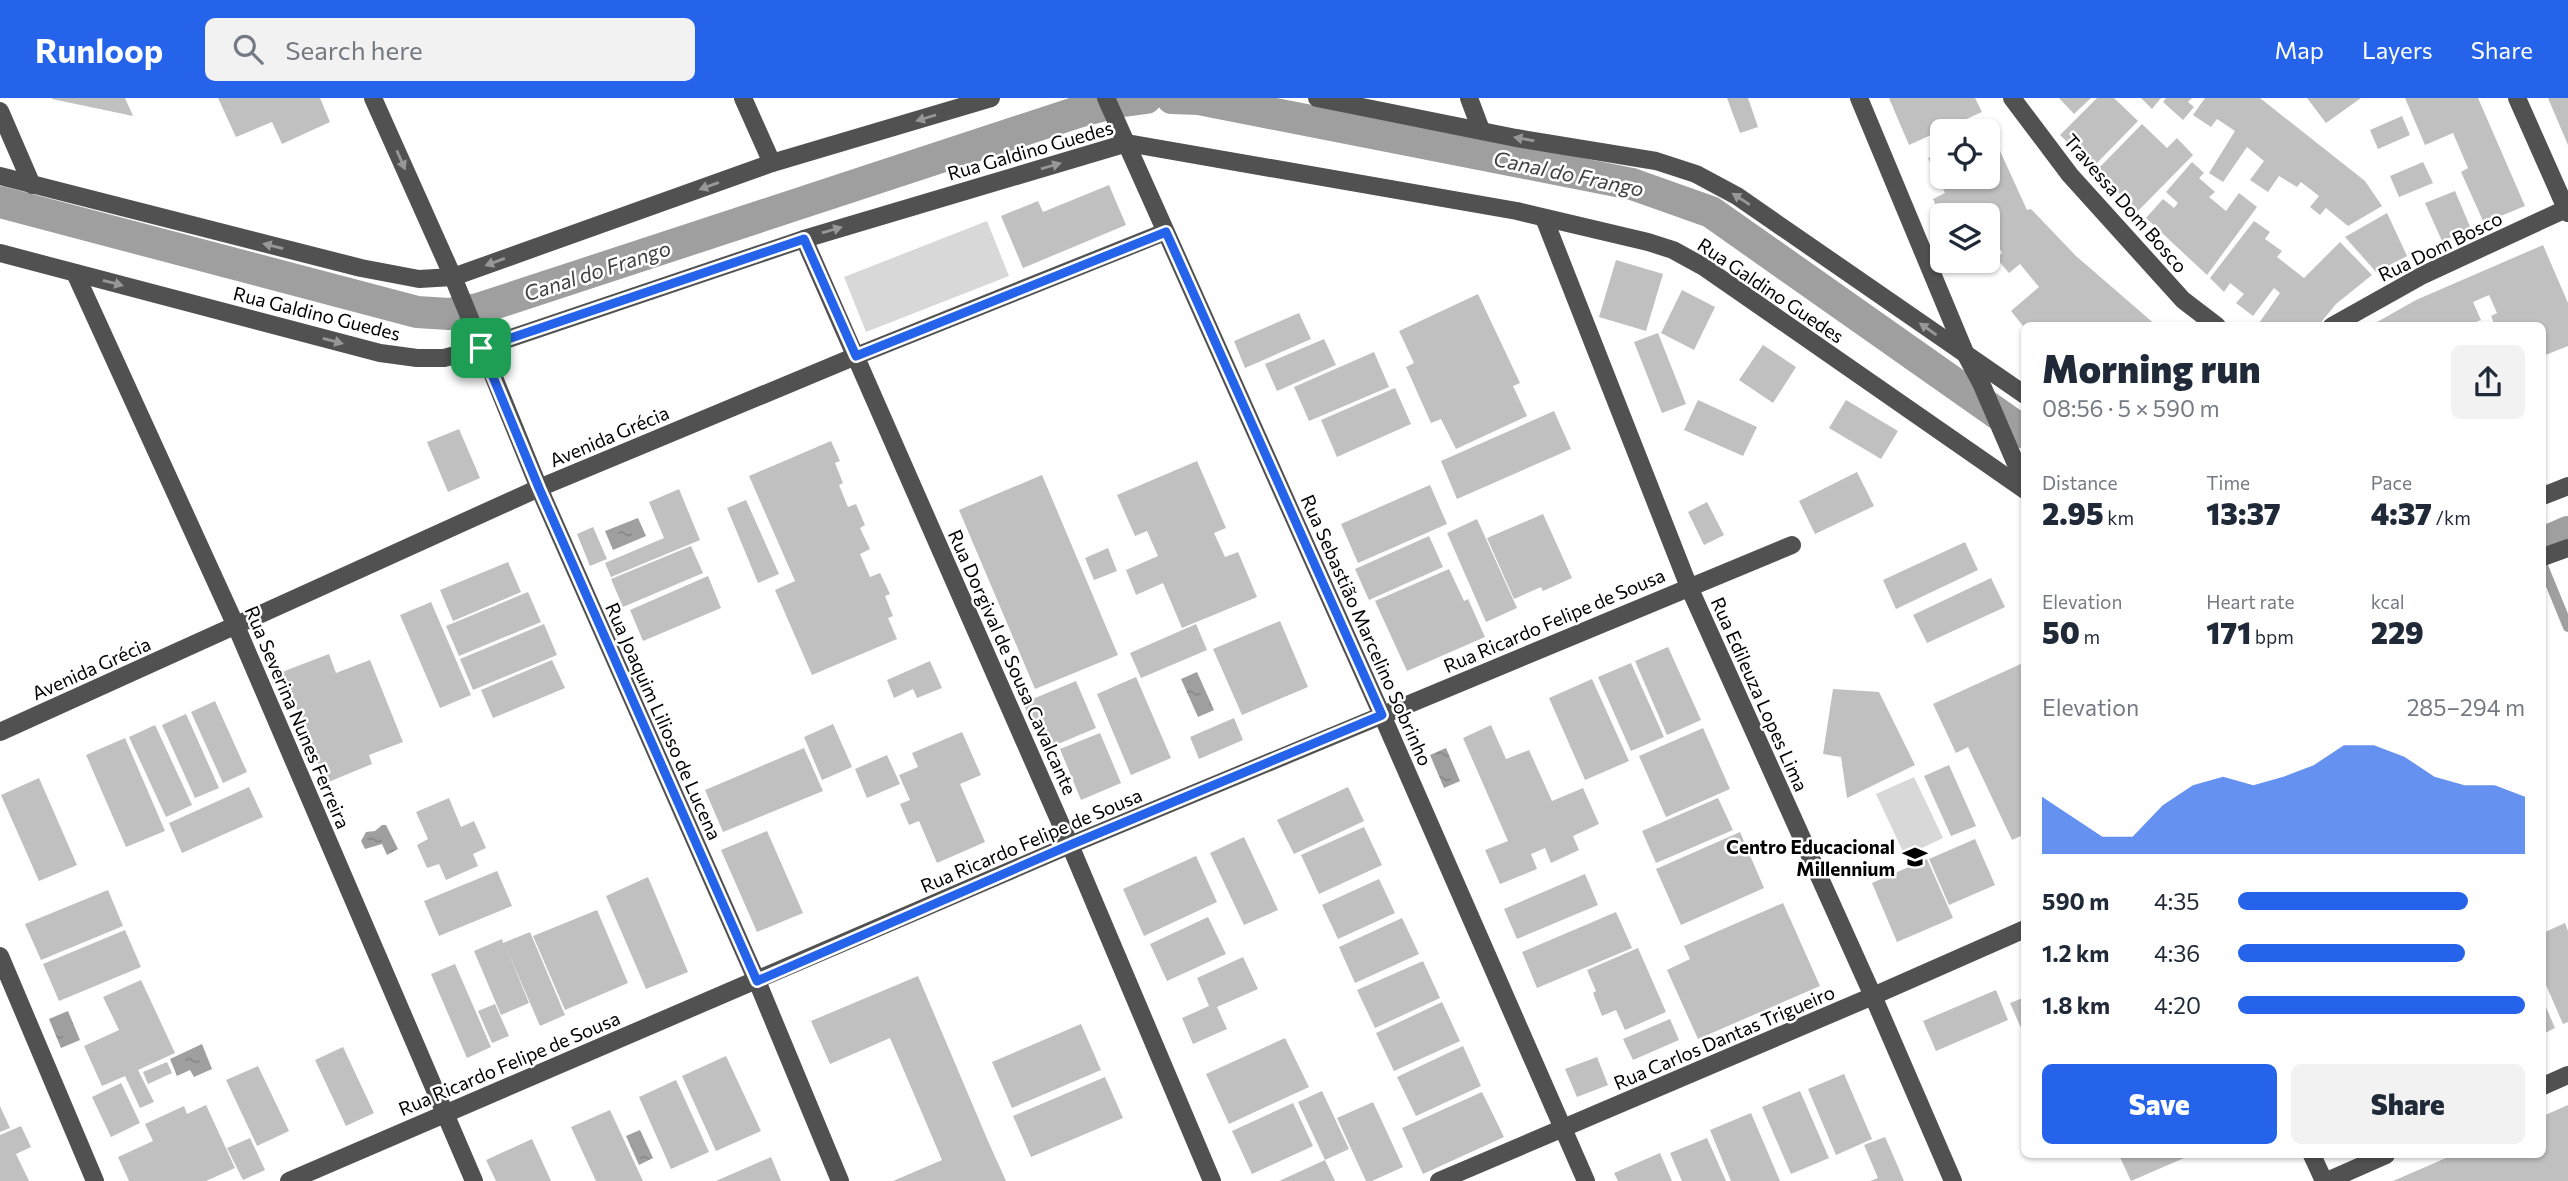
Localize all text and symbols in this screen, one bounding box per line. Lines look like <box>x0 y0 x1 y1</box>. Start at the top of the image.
search box <box>205 18 695 81</box>
text: Runloop <box>35 29 163 70</box>
icon: search <box>229 30 267 68</box>
text: Search here <box>285 34 423 65</box>
text: Map <box>2275 35 2324 64</box>
text: Layers <box>2362 35 2433 64</box>
text: Share <box>2471 35 2533 64</box>
one-way arrow <box>915 113 936 123</box>
street label: Rua Galdino Guedes <box>944 115 1116 185</box>
map controls <box>1930 119 2000 273</box>
button: locate <box>1930 119 2000 189</box>
street label: Travessa Dom Bosco <box>2059 129 2193 277</box>
one-way arrow <box>1513 133 1535 144</box>
water label: Canal do Frango <box>1492 145 1646 201</box>
one-way arrow <box>395 150 407 170</box>
one-way arrow <box>1040 160 1061 170</box>
one-way arrow <box>698 181 719 192</box>
one-way arrow <box>1731 192 1751 205</box>
button: layers <box>1930 203 2000 273</box>
street label: Rua Dom Bosco <box>2374 206 2506 286</box>
one-way arrow <box>822 225 843 235</box>
street label: Rua Galdino Guedes <box>1693 233 1849 347</box>
water label: Canal do Frango <box>520 234 674 306</box>
one-way arrow <box>262 240 284 251</box>
one-way arrow <box>484 257 505 268</box>
one-way arrow <box>102 278 124 289</box>
street label: Rua Galdino Guedes <box>231 281 403 345</box>
pin <box>451 318 511 378</box>
one-way arrow <box>1919 322 1937 336</box>
icon: arrive <box>462 329 500 367</box>
one-way arrow <box>323 336 345 347</box>
text: Morning run <box>2042 344 2261 391</box>
button: share <box>2451 345 2525 419</box>
text: 08:56 · 5 × 590 m <box>2042 394 2220 422</box>
street label: Avenida Grécia <box>546 400 672 472</box>
text: Distance <box>2042 471 2118 494</box>
text: Time <box>2206 471 2250 494</box>
text: Pace <box>2371 471 2412 494</box>
street label: Rua Sebastião Marcelino Sobrinho <box>1297 491 1437 769</box>
text: 2.95 <box>2042 494 2104 531</box>
text: 13:37 <box>2206 494 2281 531</box>
text: 4:37 <box>2371 494 2432 531</box>
text: km <box>2104 506 2134 529</box>
text: /km <box>2432 506 2471 529</box>
street label: Rua Dorgival de Sousa Cavalcante <box>944 526 1082 798</box>
street label: Rua Ricardo Felipe de Sousa <box>1440 563 1668 677</box>
text: Elevation <box>2042 590 2122 613</box>
text: Heart rate <box>2206 590 2295 613</box>
text: kcal <box>2371 590 2405 613</box>
street label: Rua Edileuza Lopes Lima <box>1707 593 1813 795</box>
street label: Rua Joaquim Lilioso de Lucena <box>601 599 727 843</box>
street label: Rua Severina Nunes Ferreira <box>241 602 355 832</box>
text: 50 <box>2042 613 2080 650</box>
text: 171 <box>2206 613 2251 650</box>
text: 229 <box>2371 613 2424 650</box>
text: m <box>2080 625 2100 648</box>
text: bpm <box>2251 625 2294 648</box>
street label: Avenida Grécia <box>28 632 154 704</box>
text: Elevation <box>2042 693 2139 721</box>
text: 285–294 m <box>2407 693 2525 721</box>
street label: Rua Ricardo Felipe de Sousa <box>917 783 1145 897</box>
place label: Centro Educacional Millennium <box>1726 835 1895 880</box>
school or university icon: Centro Educacional Millennium <box>1901 843 1929 871</box>
text: 590 m <box>2042 887 2109 915</box>
text: 4:35 <box>2154 887 2200 915</box>
text: 1.2 km <box>2042 939 2109 967</box>
text: 4:36 <box>2154 939 2200 967</box>
street label: Rua Carlos Dantas Trigueiro <box>1610 980 1838 1094</box>
text: 1.8 km <box>2042 991 2110 1019</box>
text: 4:20 <box>2154 991 2201 1019</box>
street label: Rua Ricardo Felipe de Sousa <box>395 1006 623 1120</box>
button: Save <box>2042 1064 2277 1144</box>
button: Share <box>2291 1064 2525 1144</box>

